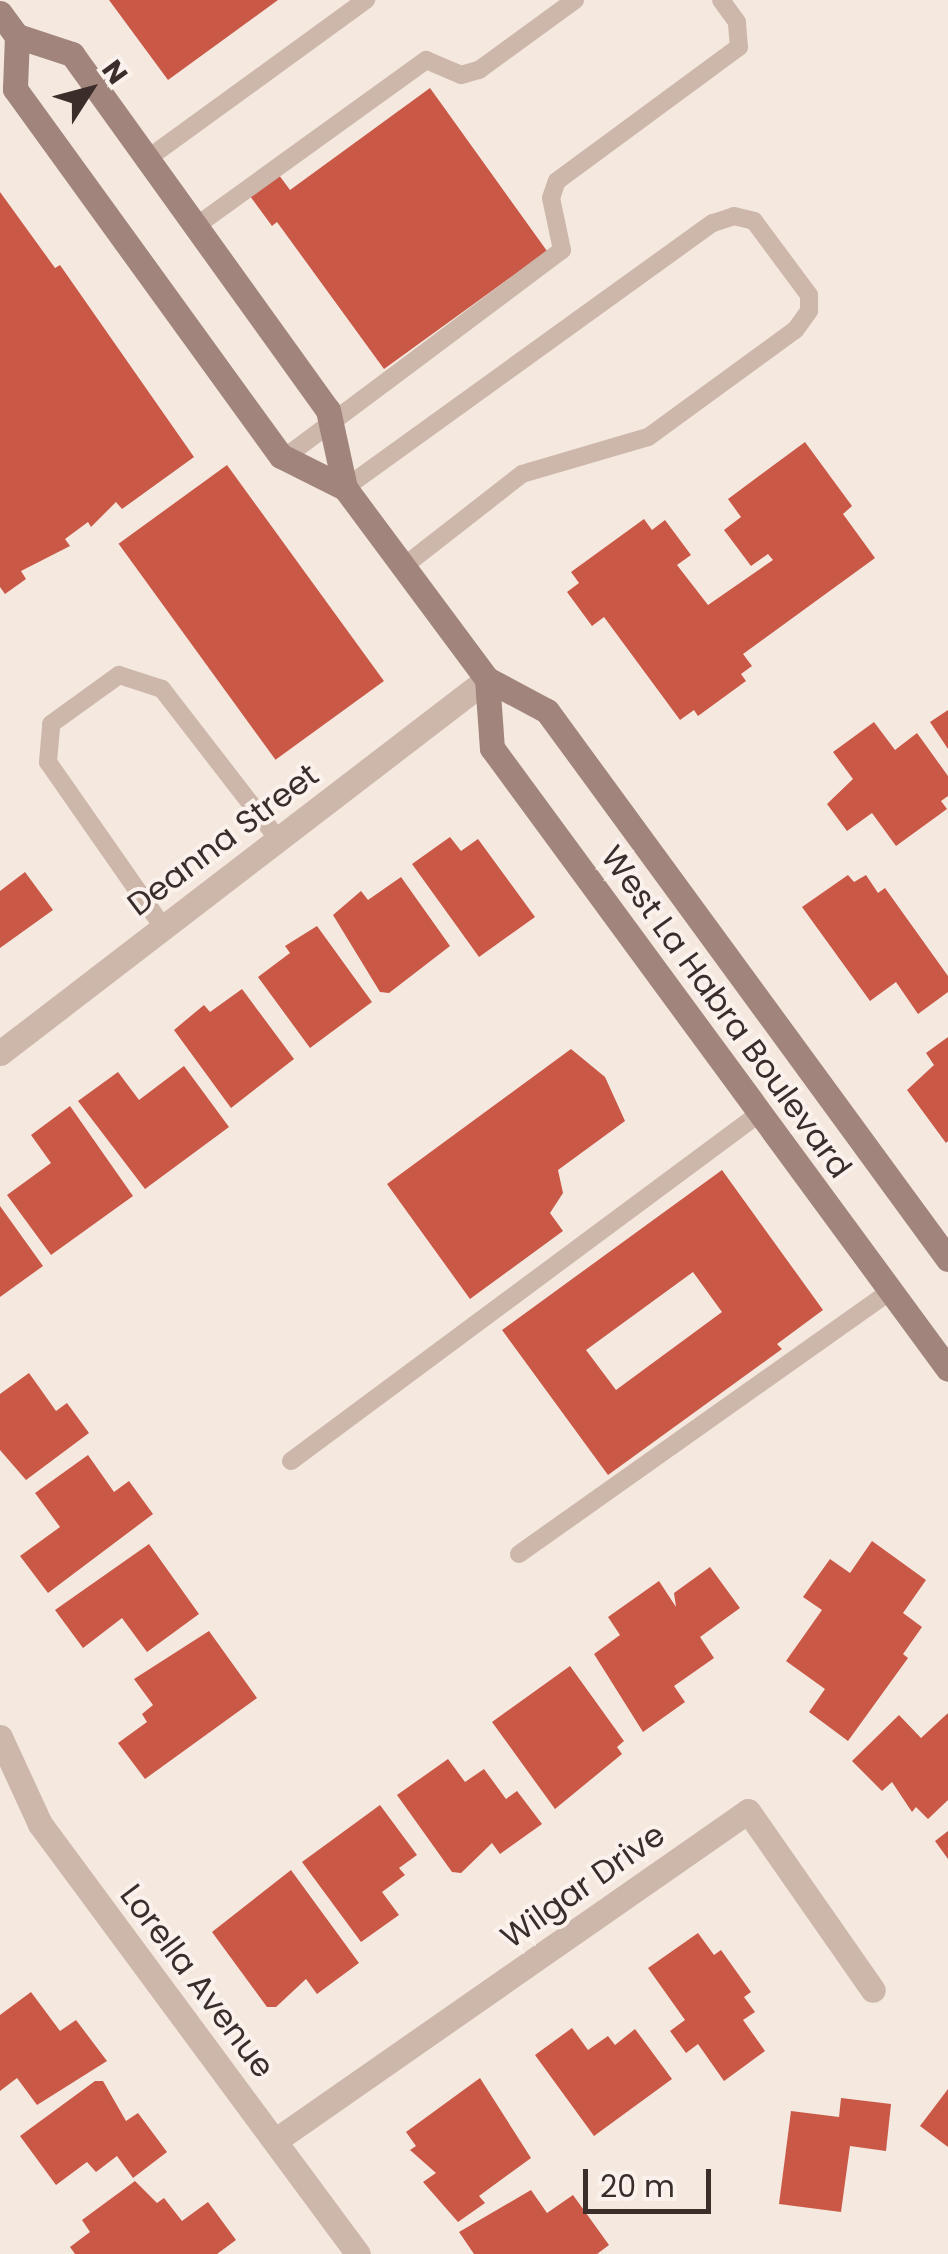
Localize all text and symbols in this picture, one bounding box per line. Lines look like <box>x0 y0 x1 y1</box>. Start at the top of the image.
north arrow <box>40 40 140 140</box>
text: N <box>93 52 137 92</box>
street label: Deanna Street <box>120 756 326 924</box>
street label: West La Habra Boulevard <box>593 839 859 1185</box>
street label: Wilgar Drive <box>494 1816 672 1956</box>
street label: Lorella Avenue <box>112 1877 282 2085</box>
scale bar <box>588 2149 716 2211</box>
text: 20 m <box>600 2165 675 2208</box>

